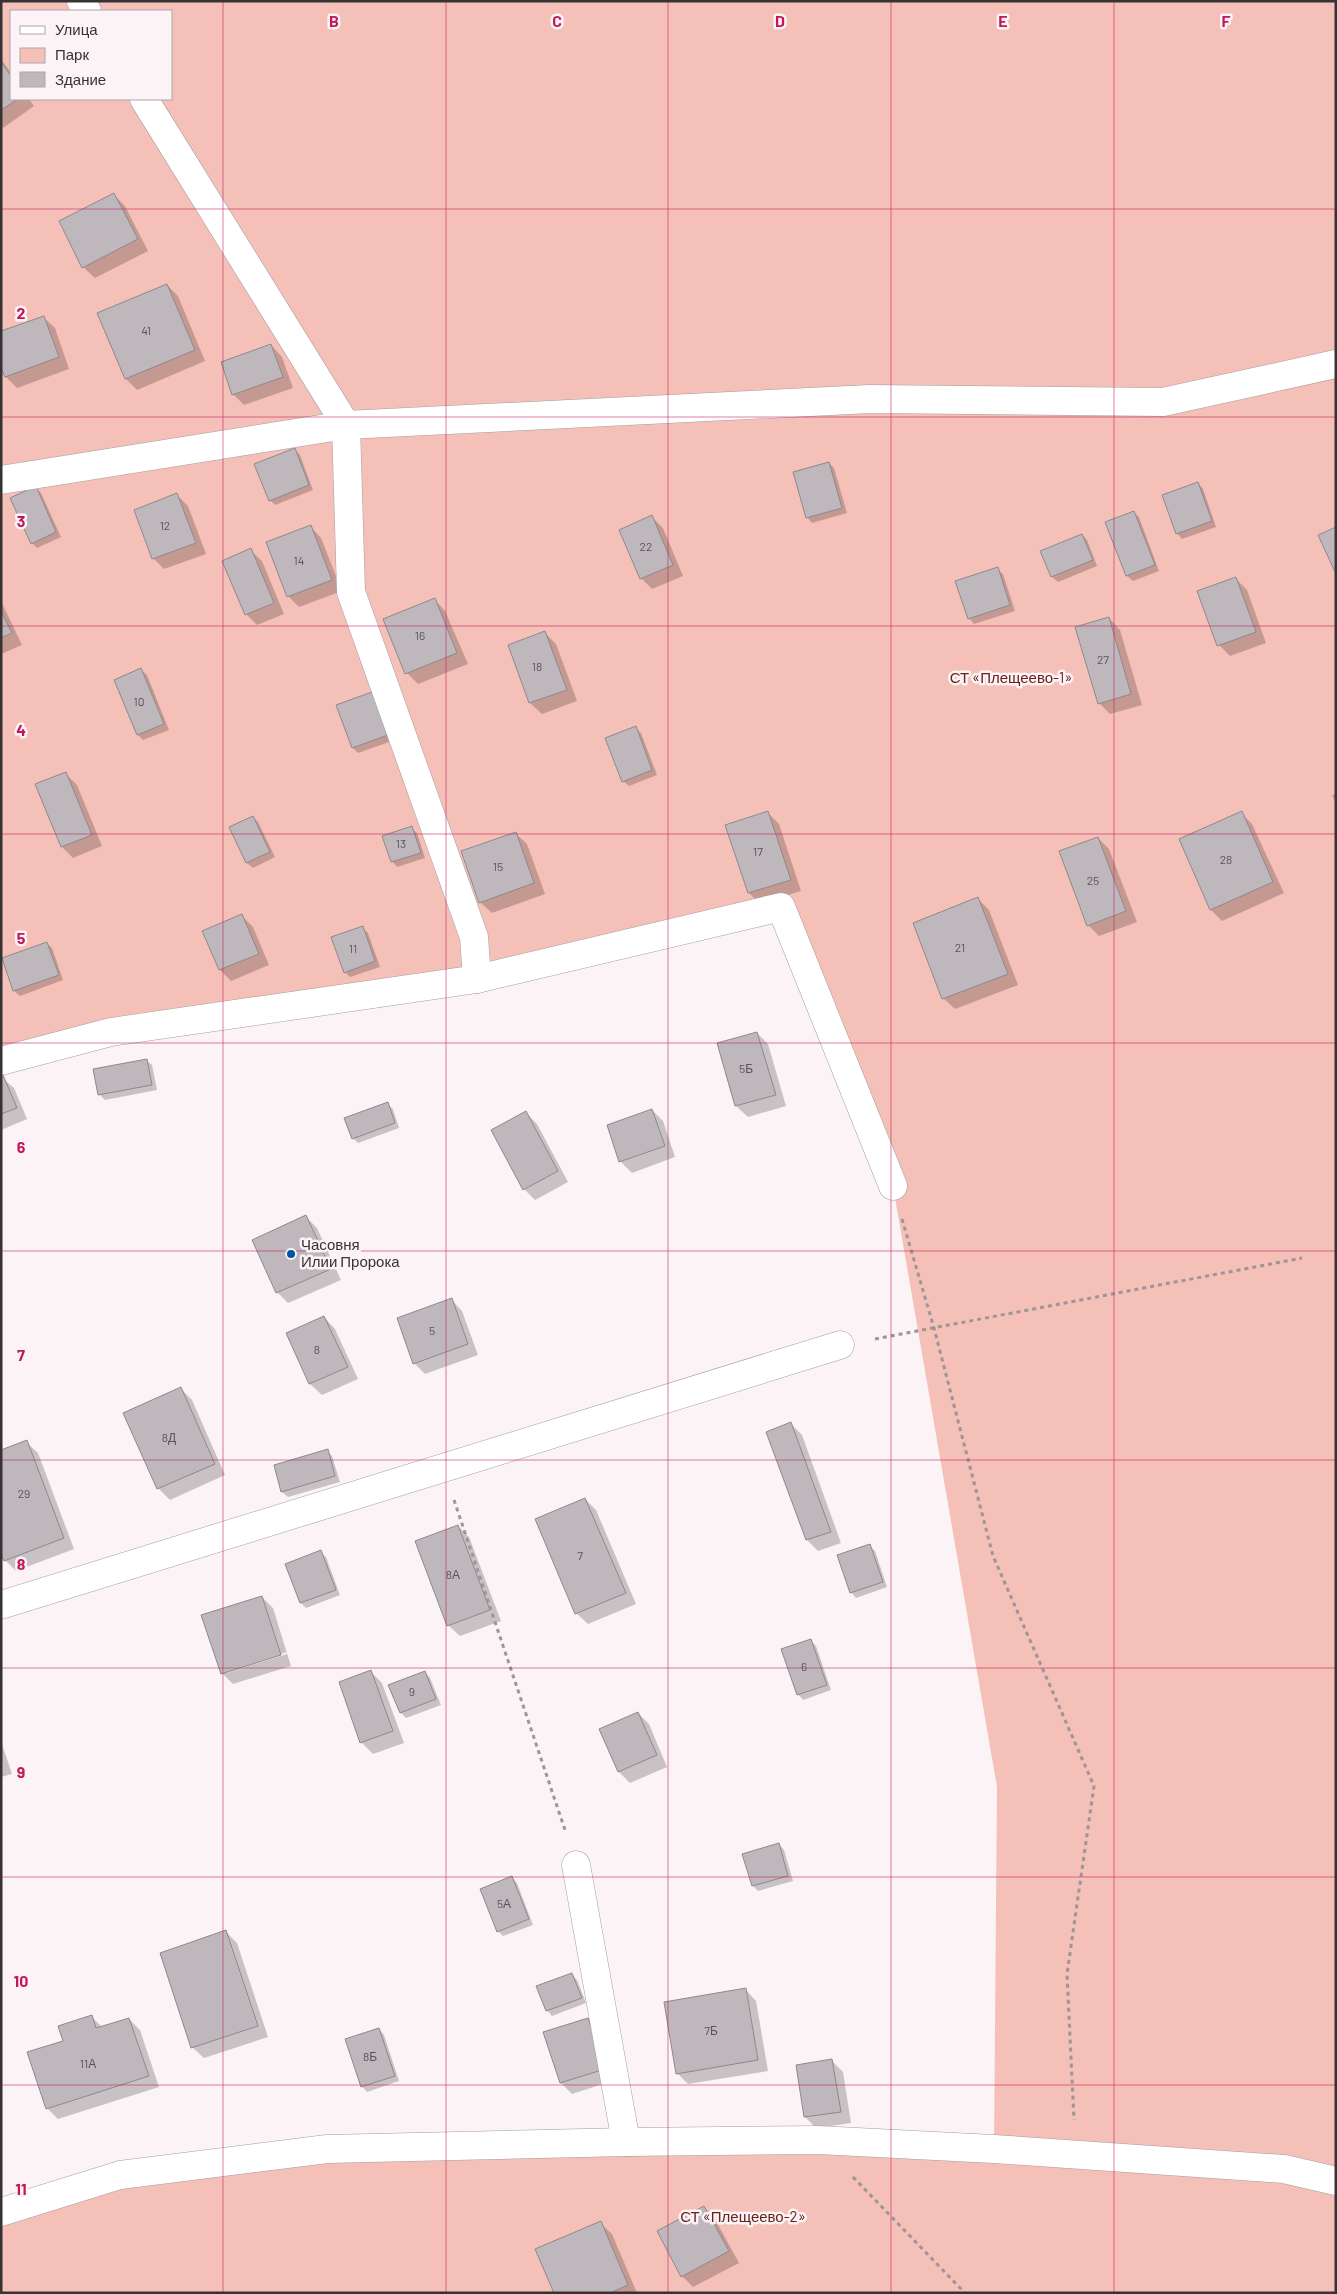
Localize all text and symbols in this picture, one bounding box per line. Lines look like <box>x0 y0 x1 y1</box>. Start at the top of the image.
legend <box>10 10 172 100</box>
text: B <box>329 11 339 30</box>
text: C <box>552 11 562 30</box>
text: D <box>775 11 785 30</box>
text: E <box>998 11 1008 30</box>
text: F <box>1222 11 1231 30</box>
text: Улица <box>55 20 98 38</box>
text: Парк <box>55 45 89 63</box>
text: Здание <box>55 70 106 88</box>
text: 2 <box>17 303 26 322</box>
house number: 41 <box>141 323 151 337</box>
text: 3 <box>17 511 25 530</box>
house number: 12 <box>160 518 170 532</box>
house number: 22 <box>640 539 652 553</box>
house number: 14 <box>294 553 304 567</box>
house number: 16 <box>415 628 425 642</box>
house number: 27 <box>1097 652 1109 666</box>
house number: 18 <box>532 659 542 673</box>
park label: СТ «Плещеево-1» <box>950 668 1072 686</box>
house number: 10 <box>134 694 144 708</box>
text: 4 <box>16 720 26 739</box>
house number: 13 <box>396 836 406 850</box>
house number: 17 <box>753 844 763 858</box>
house number: 28 <box>1220 852 1232 866</box>
house number: 15 <box>493 859 503 873</box>
house number: 25 <box>1087 873 1099 887</box>
text: 5 <box>17 928 26 947</box>
house number: 21 <box>955 940 965 954</box>
house number: 11 <box>349 941 357 955</box>
house number: 5Б <box>739 1061 753 1075</box>
text: 6 <box>17 1137 26 1156</box>
place label: Часовня Илии Пророка <box>301 1235 400 1270</box>
marker: Часовня Илии Пророка <box>285 1248 297 1260</box>
house number: 5 <box>429 1323 435 1337</box>
house number: 8 <box>314 1342 320 1356</box>
text: 7 <box>17 1345 25 1364</box>
house number: 8Д <box>162 1430 176 1445</box>
house number: 29 <box>18 1486 30 1500</box>
house number: 7 <box>577 1548 583 1562</box>
text: 8 <box>17 1554 26 1573</box>
house number: 8А <box>446 1567 460 1581</box>
house number: 6 <box>801 1659 807 1673</box>
house number: 9 <box>409 1684 415 1698</box>
text: 9 <box>17 1762 25 1781</box>
house number: 5А <box>497 1896 511 1910</box>
text: 10 <box>14 1971 28 1990</box>
house number: 7Б <box>704 2023 718 2037</box>
house number: 8Б <box>363 2049 377 2063</box>
house number: 11А <box>80 2056 96 2070</box>
text: 11 <box>15 2179 27 2198</box>
park label: СТ «Плещеево-2» <box>680 2207 806 2225</box>

